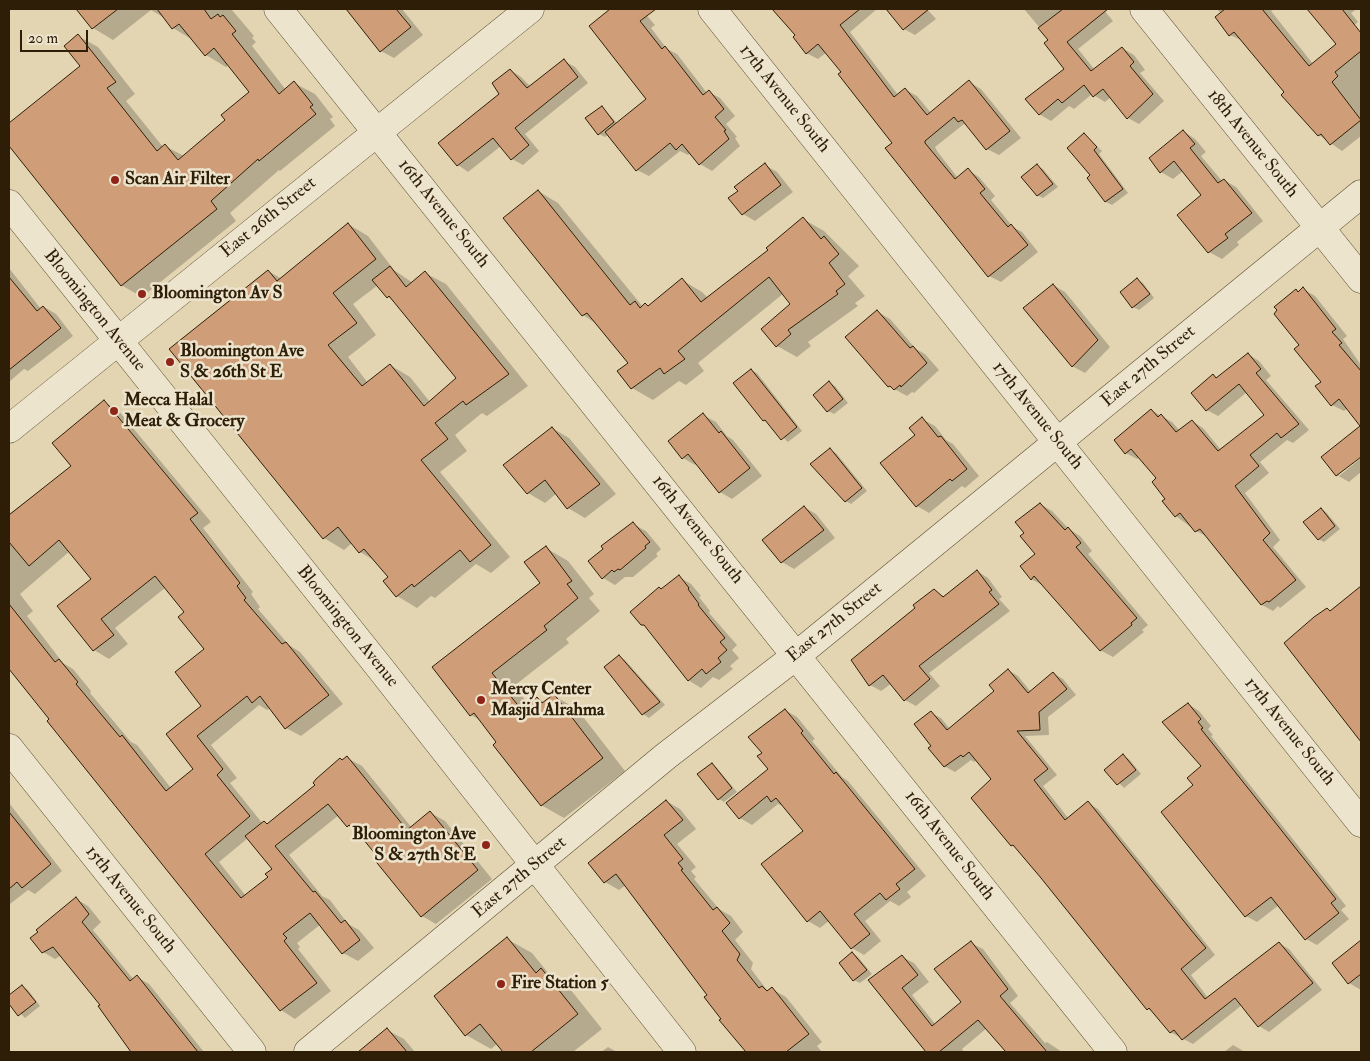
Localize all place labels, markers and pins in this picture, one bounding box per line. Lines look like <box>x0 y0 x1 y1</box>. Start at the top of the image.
place label: Scan Air Filter <box>125 169 230 191</box>
marker: Scan Air Filter <box>109 174 121 186</box>
place label: Bloomington Av S <box>152 283 283 305</box>
marker: Bloomington Av S <box>136 288 148 300</box>
place label: Bloomington Ave S & 26th St E <box>180 341 304 384</box>
marker: Bloomington Ave S & 26th St E <box>164 356 176 368</box>
place label: Mecca Halal Meat & Grocery <box>124 390 244 432</box>
marker: Mecca Halal Meat & Grocery <box>108 405 120 417</box>
place label: Mercy Center Masjid Alrahma <box>491 679 604 722</box>
marker: Mercy Center Masjid Alrahma <box>475 694 487 706</box>
place label: Bloomington Ave S & 27th St E <box>352 824 476 866</box>
marker: Bloomington Ave S & 27th St E <box>480 839 492 851</box>
place label: Fire Station 5 <box>511 973 608 995</box>
marker: Fire Station 5 <box>495 978 507 990</box>

